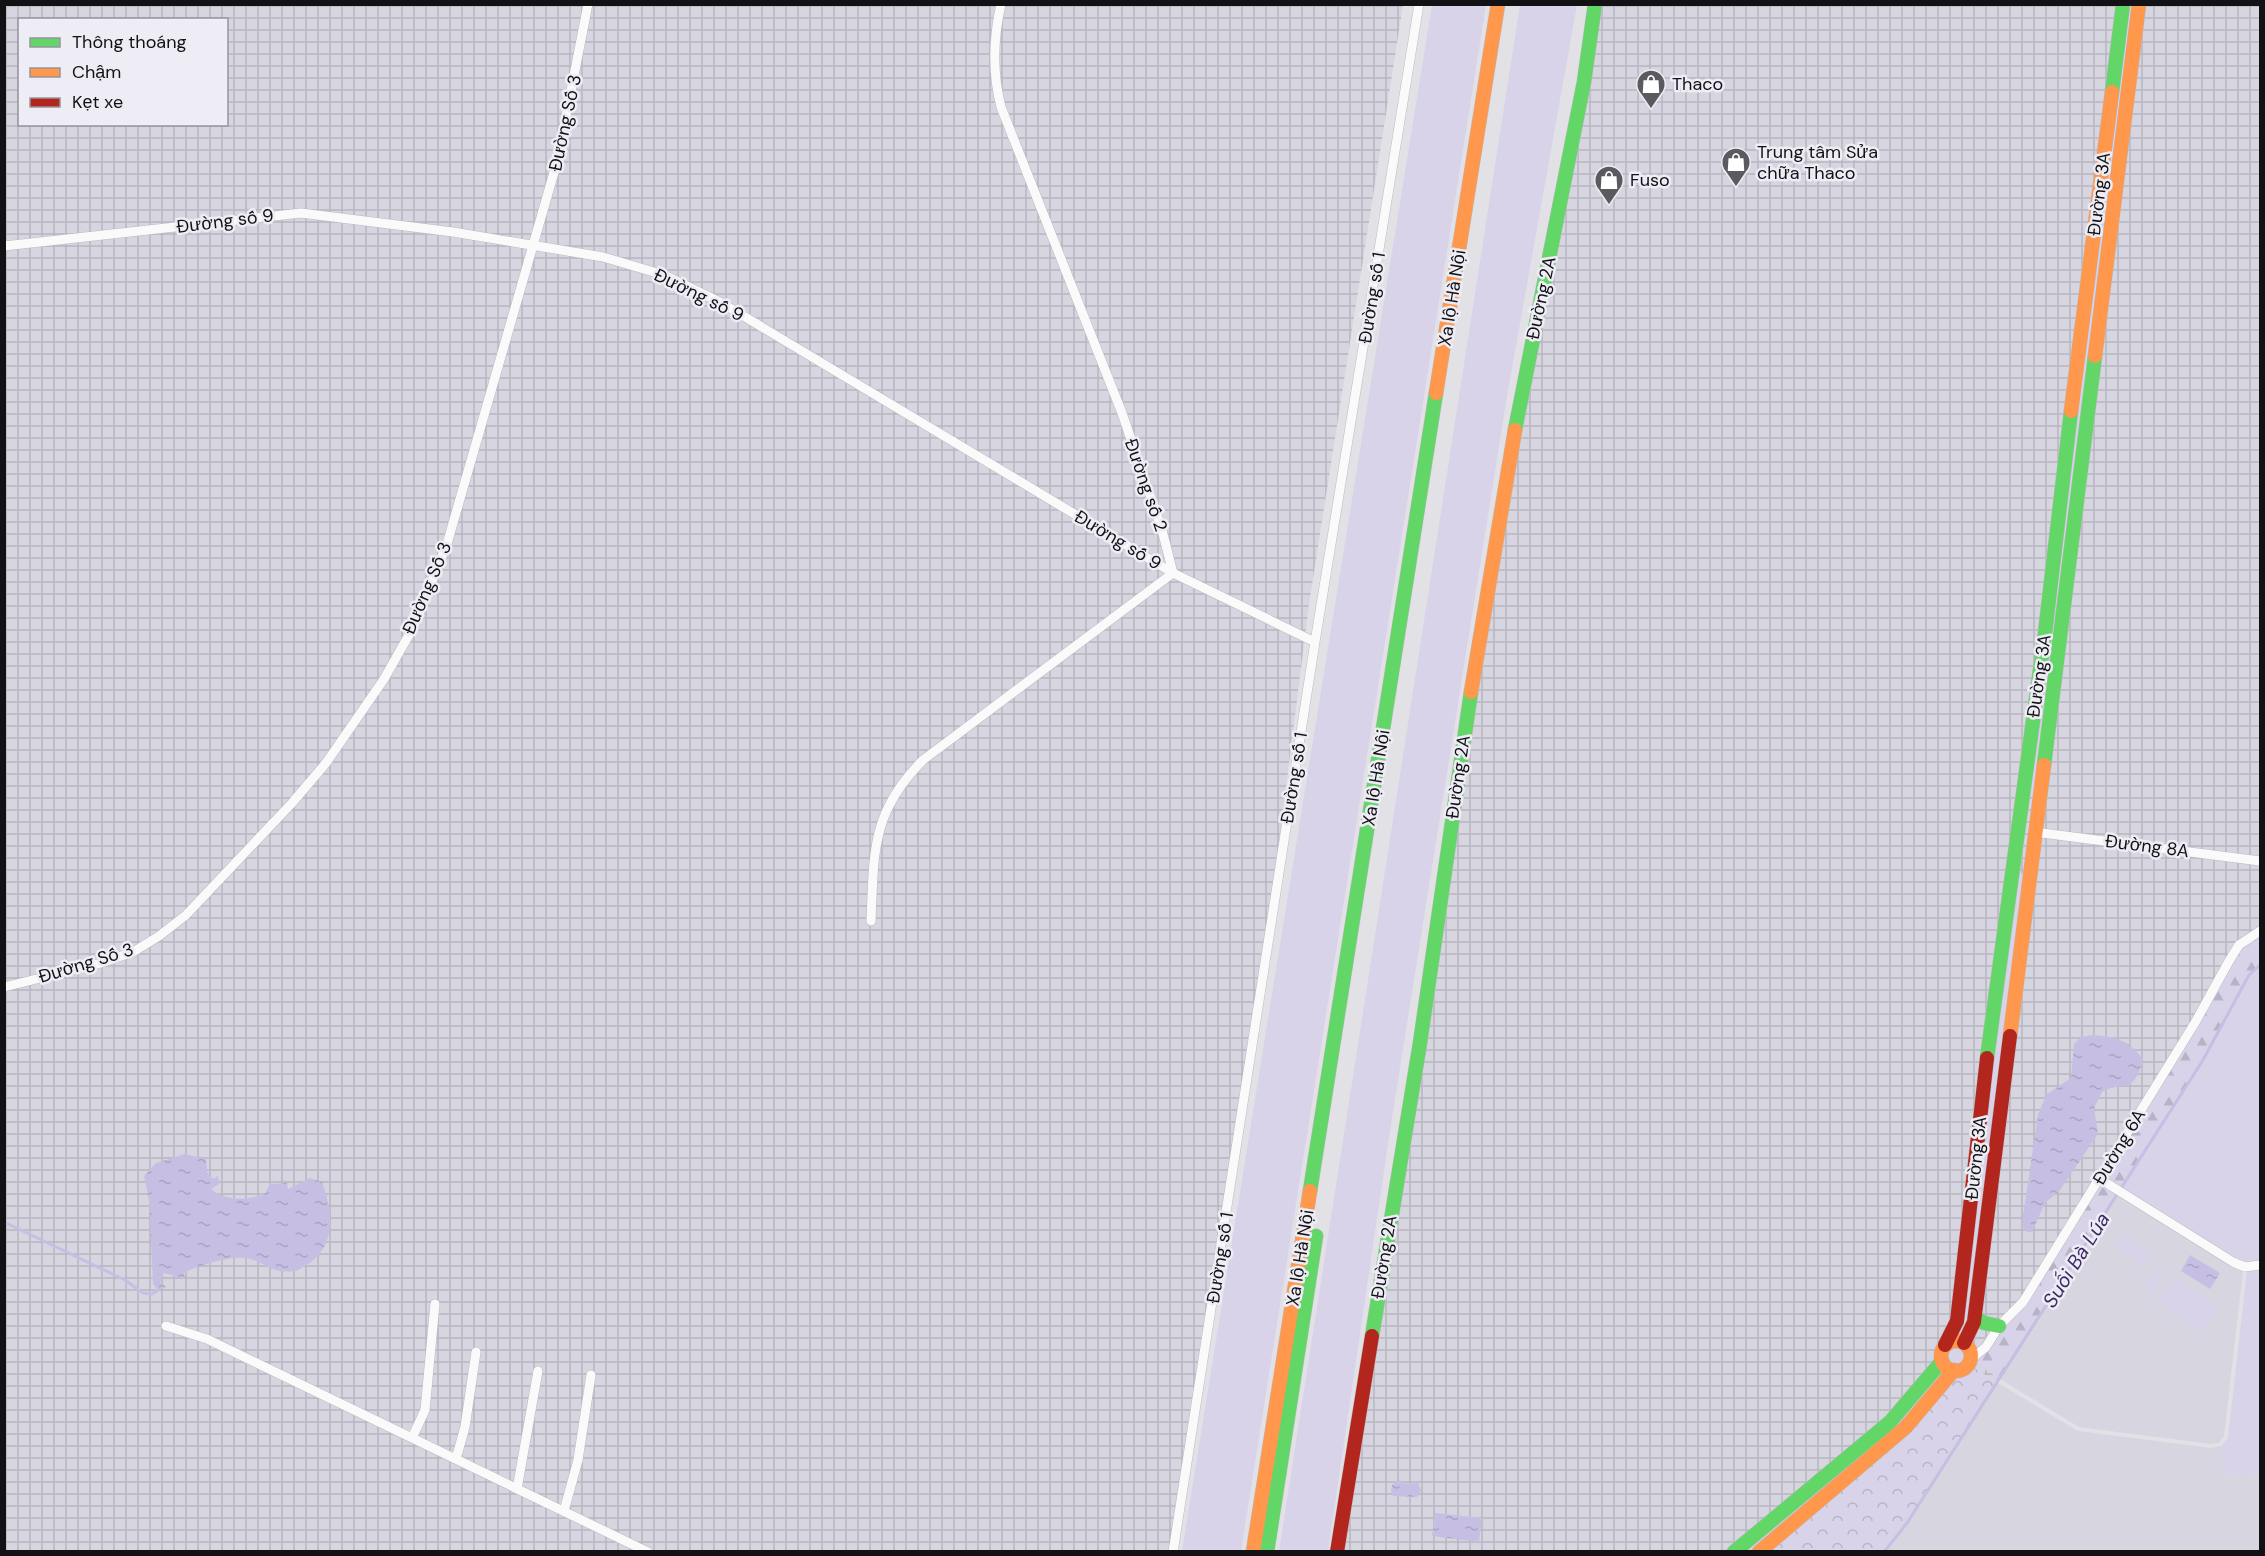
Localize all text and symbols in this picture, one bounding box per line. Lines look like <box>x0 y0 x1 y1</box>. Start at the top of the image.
legend <box>18 18 228 126</box>
text: Thông thoáng <box>72 30 187 54</box>
text: Chậm <box>72 60 121 84</box>
shop icon: Thaco <box>1635 68 1667 110</box>
street label: Đường Số 3 <box>543 72 587 174</box>
place label: Thaco <box>1672 72 1723 96</box>
text: Kẹt xe <box>72 90 123 114</box>
place label: Trung tâm Sửa chữa Thaco <box>1757 140 1878 185</box>
shop icon: Trung tâm Sửa chữa Thaco <box>1720 146 1752 188</box>
street label: Đường 3A <box>2082 151 2116 237</box>
shop icon: Fuso <box>1593 164 1625 206</box>
place label: Fuso <box>1630 168 1670 192</box>
street label: Đường số 9 <box>175 203 275 239</box>
street label: Xa lộ Hà Nội <box>1433 248 1471 348</box>
street label: Đường số 1 <box>1353 251 1391 345</box>
street label: Đường 2A <box>1521 254 1561 342</box>
street label: Đường số 9 <box>650 263 748 327</box>
street label: Đường số 2 <box>1119 435 1173 535</box>
street label: Đường số 9 <box>1070 505 1166 575</box>
street label: Đường Số 3 <box>397 538 457 638</box>
street label: Đường 3A <box>2021 633 2057 719</box>
street label: Xa lộ Hà Nội <box>1357 728 1395 828</box>
street label: Đường số 1 <box>1275 731 1313 825</box>
street label: Đường 2A <box>1440 734 1476 820</box>
street label: Đường 8A <box>2104 829 2190 863</box>
street label: Đường Số 3 <box>35 937 137 989</box>
street label: Đường 6A <box>2087 1105 2151 1189</box>
street label: Đường 3A <box>1960 1115 1992 1201</box>
street label: Xa lộ Hà Nội <box>1281 1208 1319 1308</box>
water label: Suối Bà Lúa <box>2037 1208 2115 1312</box>
street label: Đường số 1 <box>1201 1211 1239 1305</box>
street label: Đường 2A <box>1366 1214 1402 1300</box>

